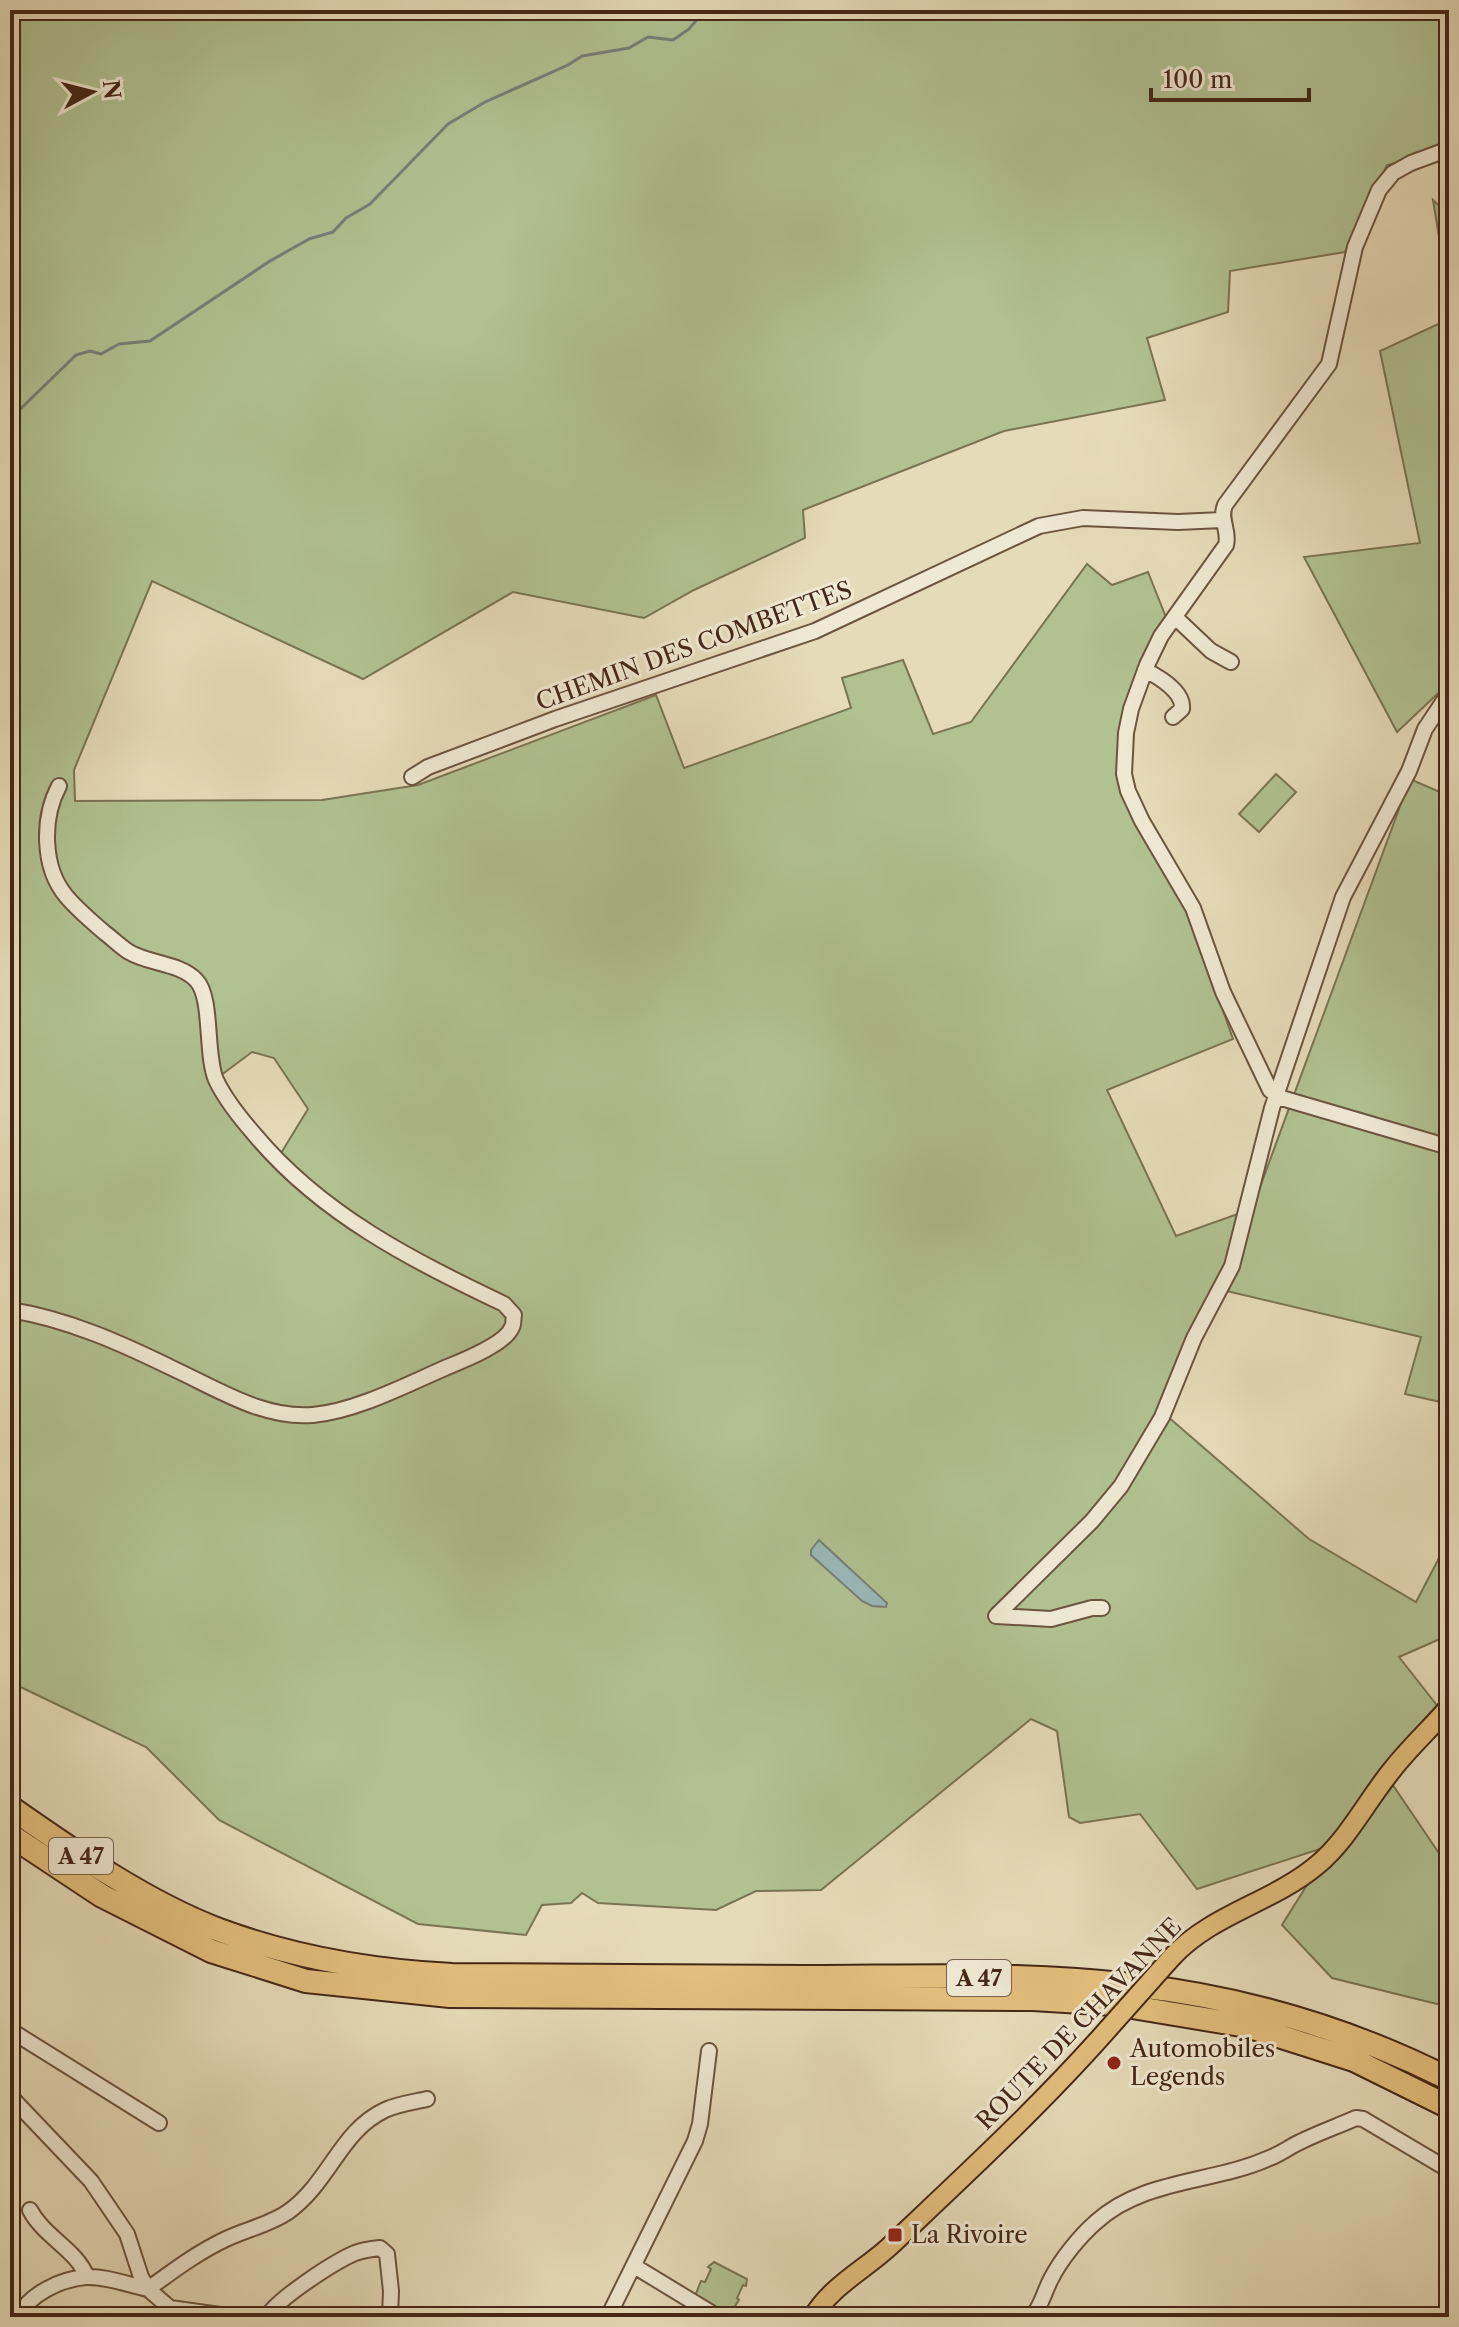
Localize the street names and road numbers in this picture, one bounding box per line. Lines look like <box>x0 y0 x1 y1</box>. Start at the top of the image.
street label: CHEMIN DES COMBETTES <box>532 575 856 716</box>
road number: A 47 <box>49 1838 113 1874</box>
street label: ROUTE DE CHAVANNE <box>970 1912 1187 2136</box>
road number: A 47 <box>947 1960 1011 1996</box>

